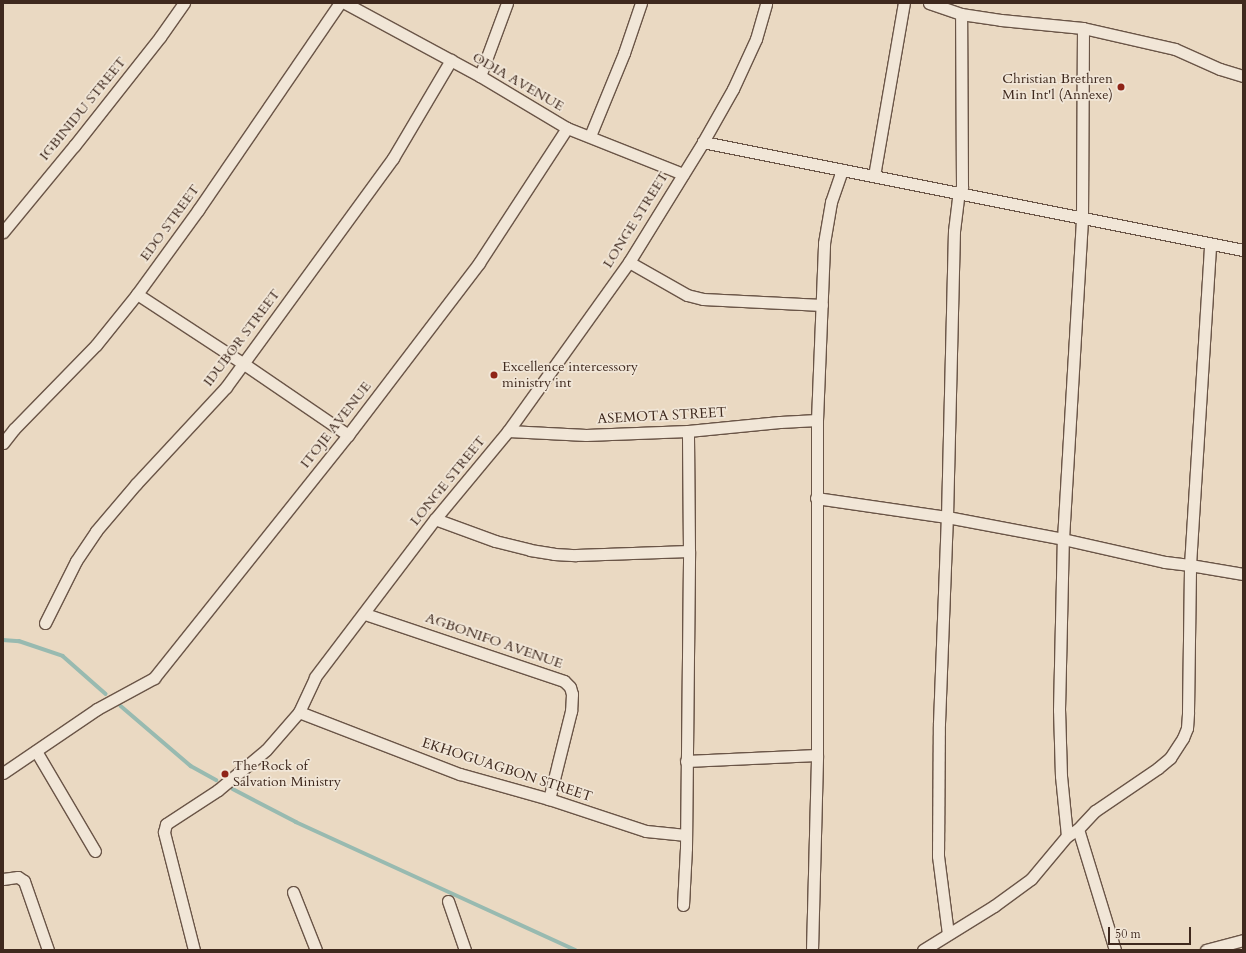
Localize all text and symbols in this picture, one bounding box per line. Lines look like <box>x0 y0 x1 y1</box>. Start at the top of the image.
street label: ODIA AVENUE <box>469 49 567 115</box>
street label: IGBINIDU STREET <box>36 54 130 164</box>
place label: Christian Brethren Min Int'l (Annexe) <box>1002 71 1113 104</box>
marker: Christian Brethren Min Int'l (Annexe) <box>1116 82 1126 92</box>
street label: LONGE STREET <box>600 169 672 271</box>
street label: EDO STREET <box>137 181 203 265</box>
street label: IDUBOR STREET <box>200 286 284 390</box>
place label: Excellence intercessory ministry int <box>502 359 638 392</box>
marker: Excellence intercessory ministry int <box>489 370 499 380</box>
street label: ITOJE AVENUE <box>297 378 375 472</box>
street label: ASEMOTA STREET <box>597 404 727 428</box>
street label: LONGE STREET <box>407 433 489 529</box>
street label: AGBONIFO AVENUE <box>423 610 565 672</box>
street label: EKHOGUAGBON STREET <box>420 734 594 806</box>
place label: The Rock of Salvation Ministry <box>233 758 341 790</box>
marker: The Rock of Salvation Ministry <box>220 769 230 779</box>
scale bar <box>1110 919 1193 945</box>
text: 50 m <box>1115 926 1141 942</box>

